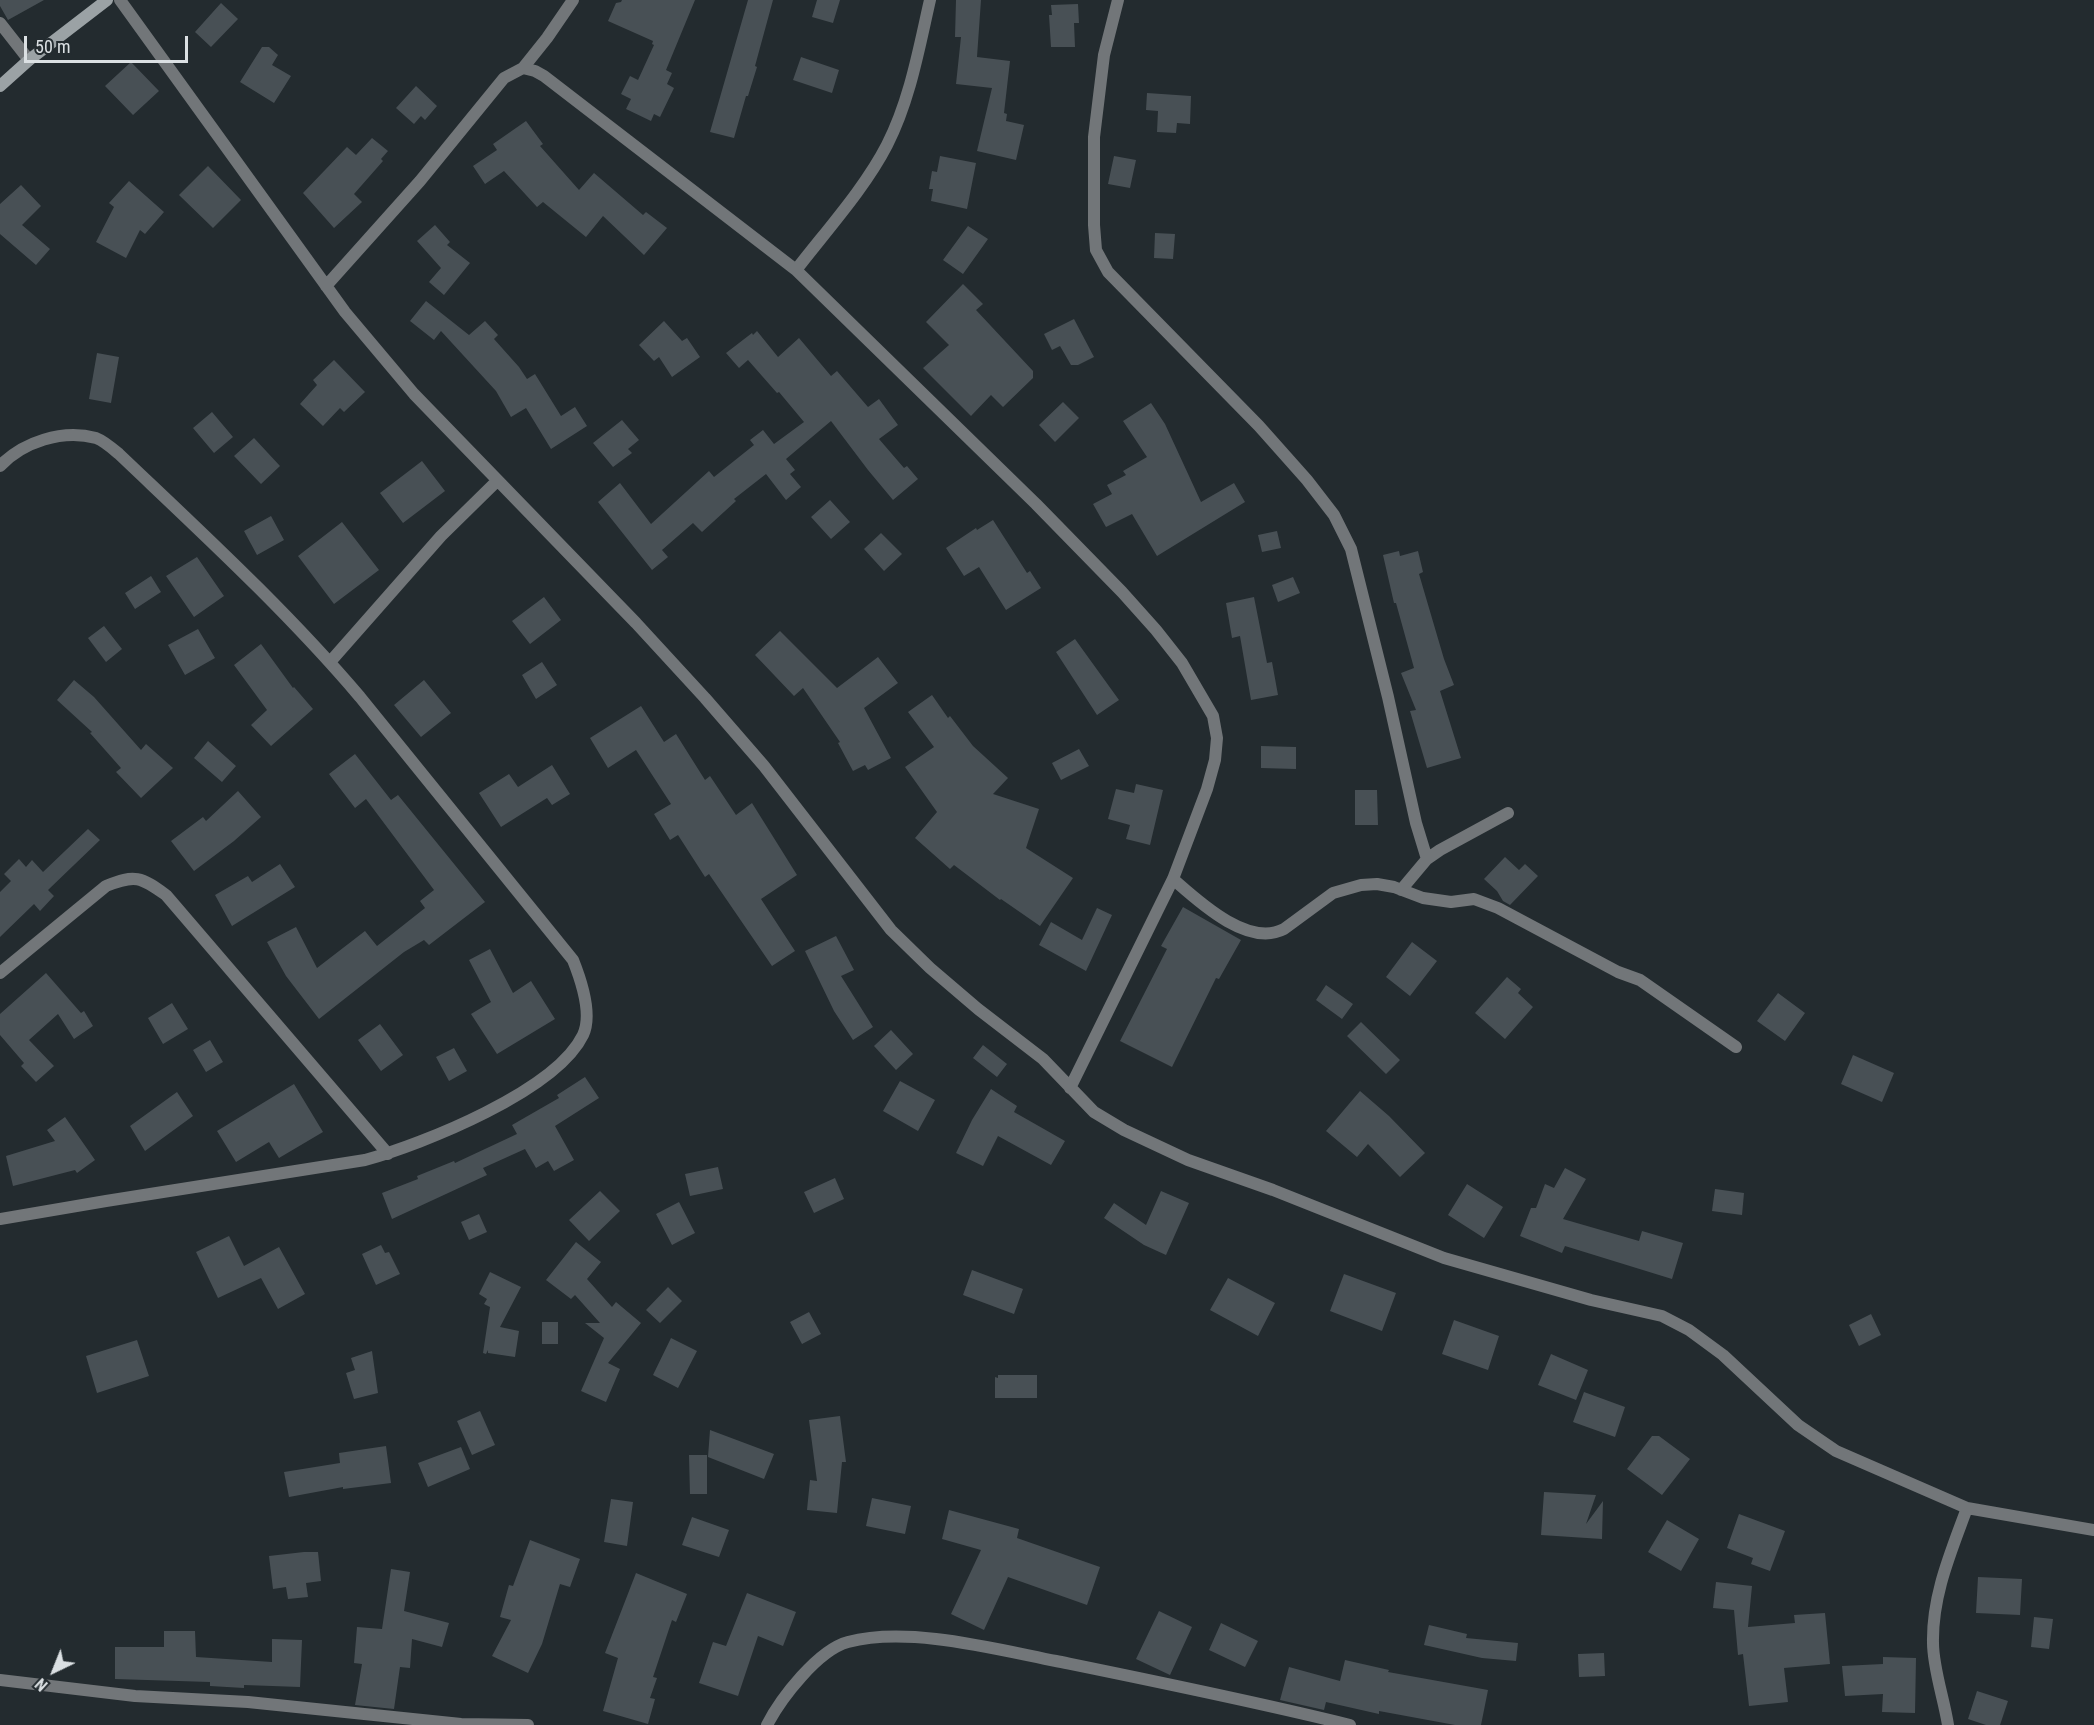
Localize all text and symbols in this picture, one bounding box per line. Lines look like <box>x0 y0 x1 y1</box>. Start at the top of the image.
scale bar <box>27 24 190 62</box>
text: 50 m <box>35 36 70 57</box>
north arrow <box>24 1641 84 1701</box>
text: N <box>31 1674 51 1695</box>

